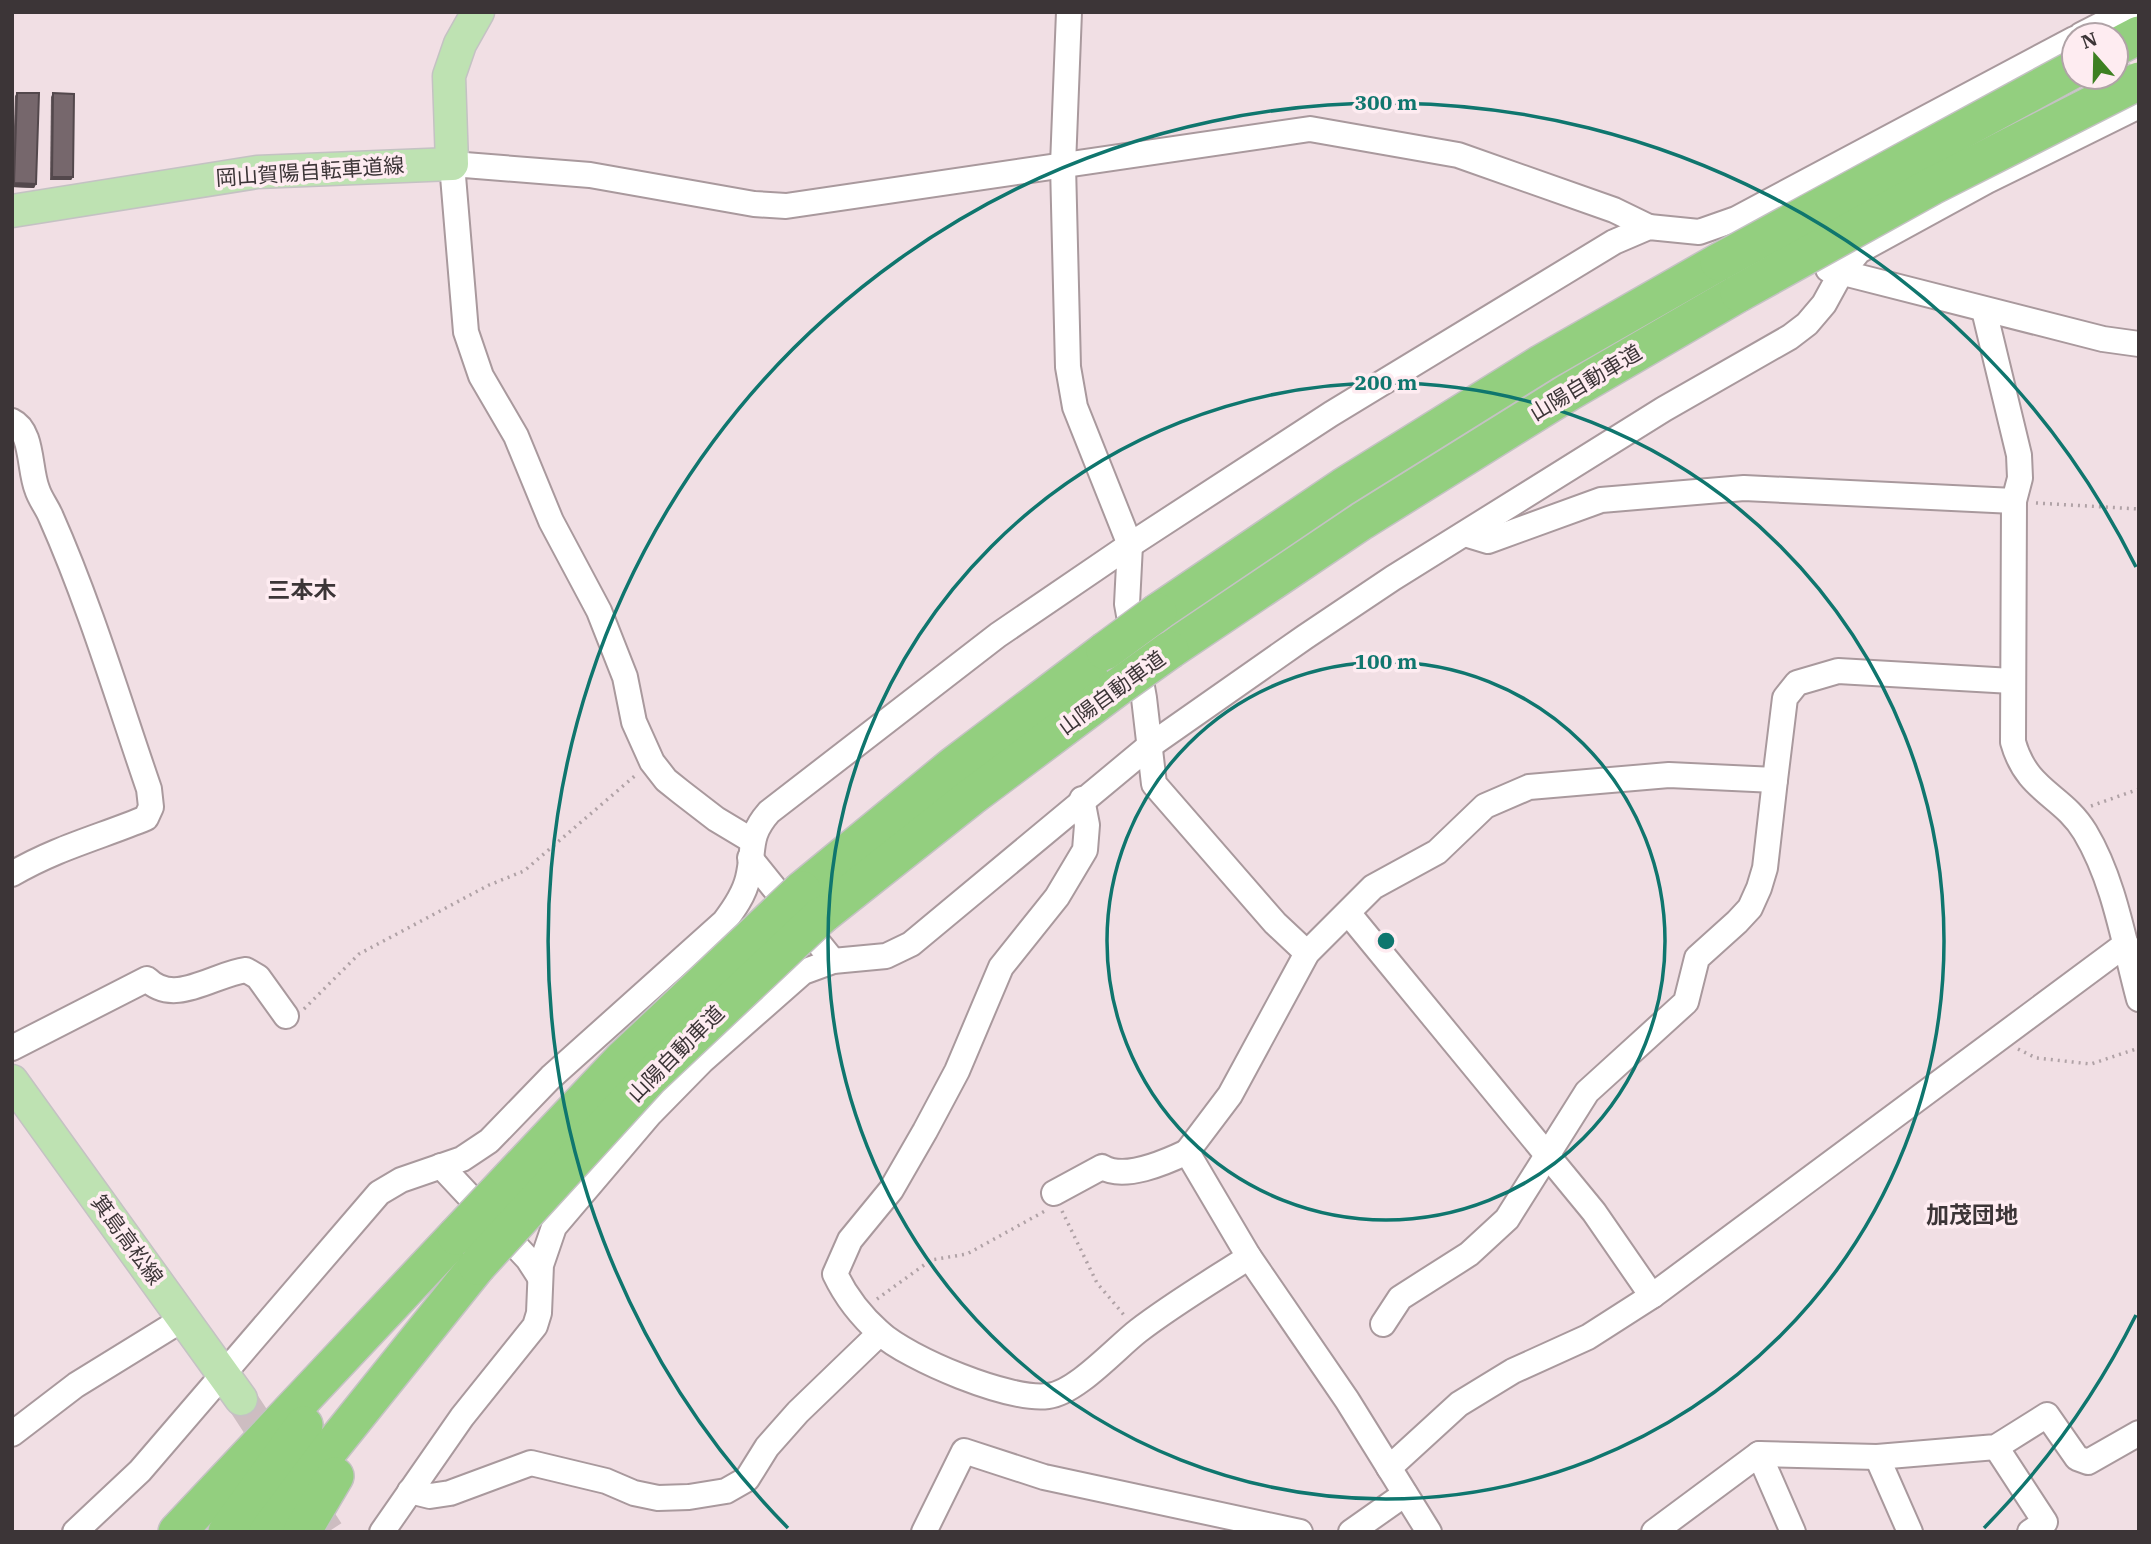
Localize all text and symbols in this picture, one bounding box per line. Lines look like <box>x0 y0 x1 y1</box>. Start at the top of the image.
north arrow <box>2060 21 2130 91</box>
text: N <box>2078 26 2100 54</box>
text: 300 m <box>1354 88 1418 116</box>
street label: 岡山賀陽自転車道線 <box>215 150 405 192</box>
street label: 山陽自動車道 <box>1524 338 1647 427</box>
text: 200 m <box>1354 368 1418 396</box>
district label: 三本木 <box>268 574 337 604</box>
street label: 山陽自動車道 <box>1052 644 1171 741</box>
text: 100 m <box>1354 647 1418 675</box>
centre of rings <box>1374 929 1398 953</box>
street label: 山陽自動車道 <box>621 999 730 1108</box>
street label: 箕島高松線 <box>86 1189 170 1290</box>
district label: 加茂団地 <box>1926 1199 2018 1229</box>

